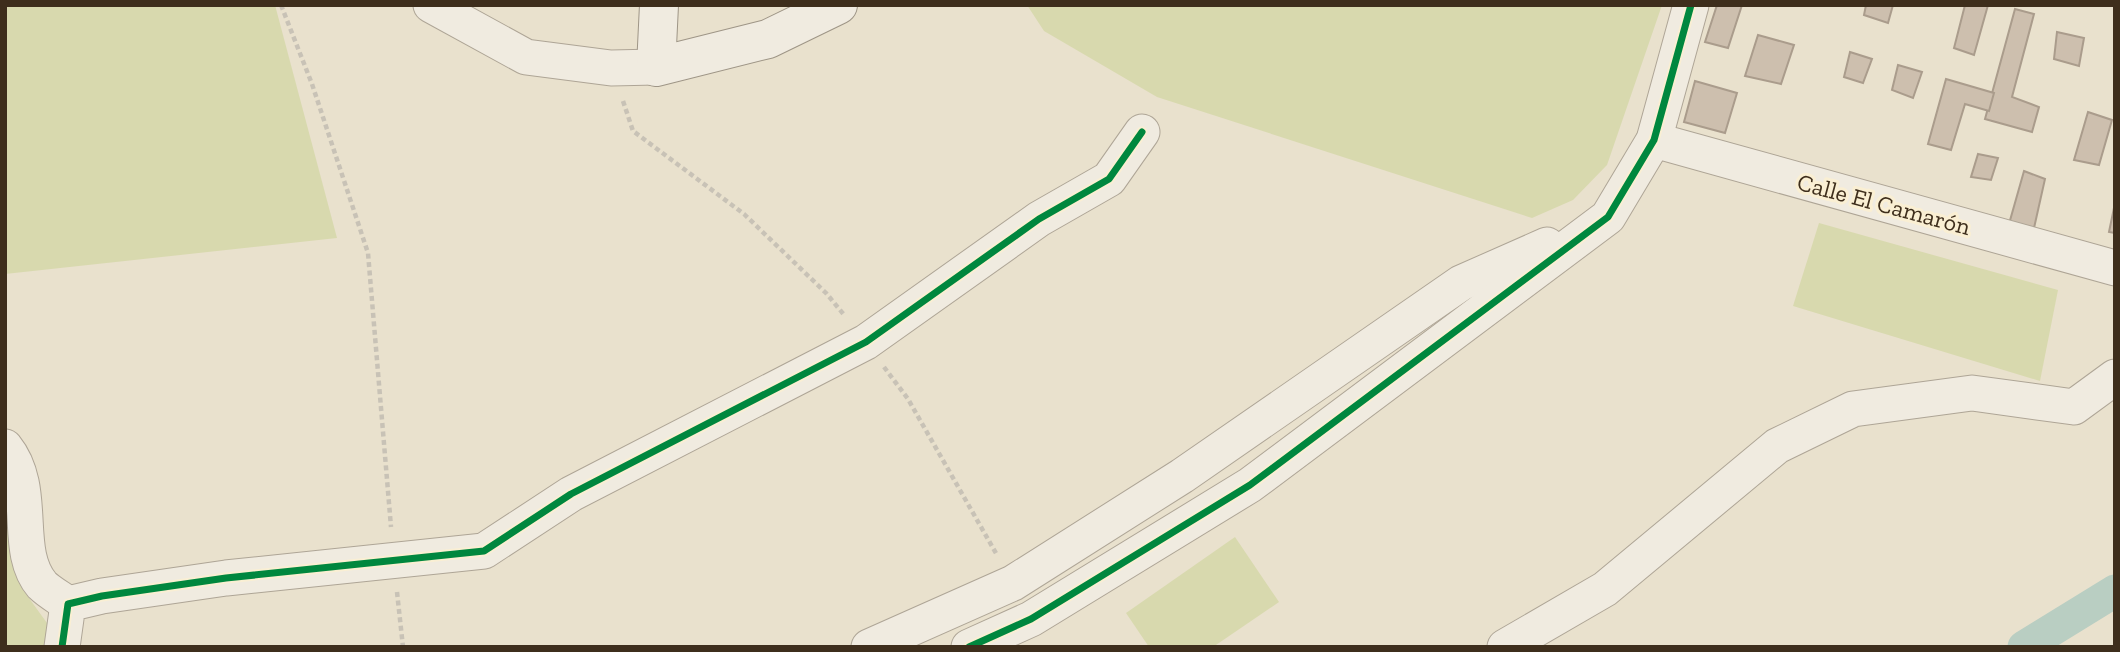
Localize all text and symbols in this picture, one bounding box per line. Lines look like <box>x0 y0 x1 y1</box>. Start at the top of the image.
street label: Calle El Camarón <box>1794 167 1974 241</box>

